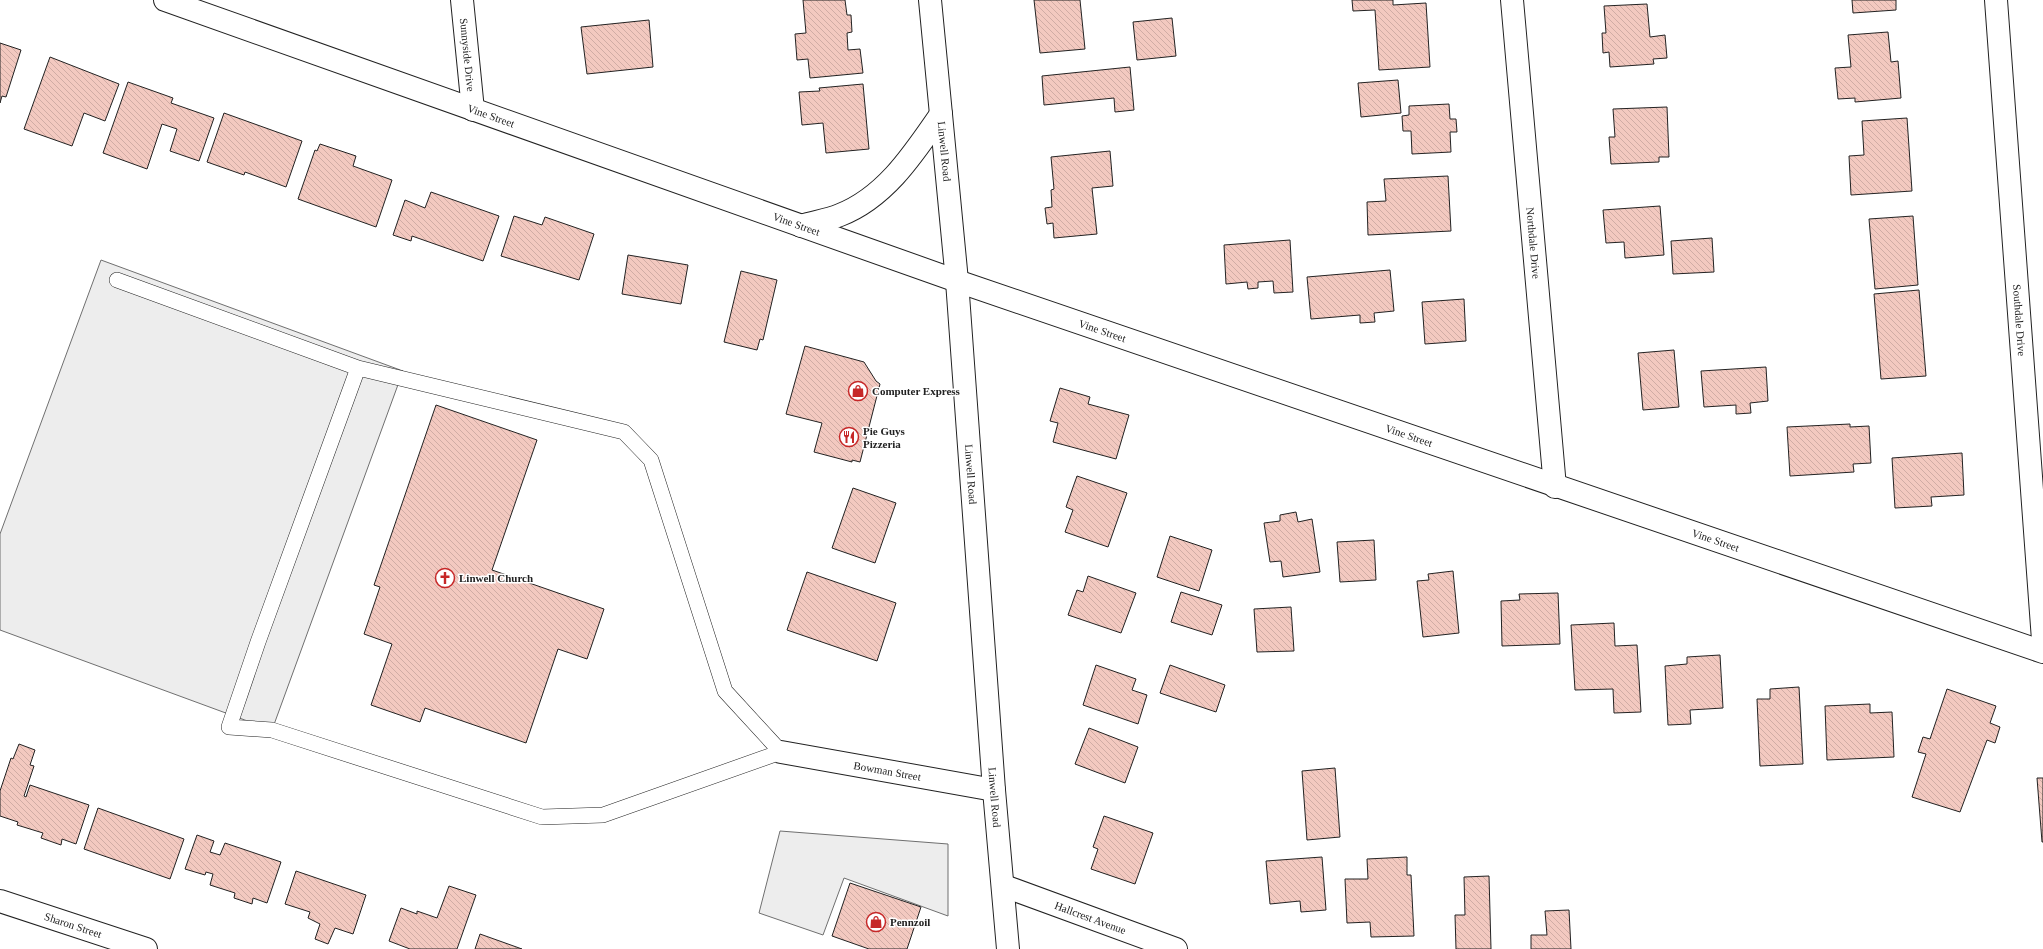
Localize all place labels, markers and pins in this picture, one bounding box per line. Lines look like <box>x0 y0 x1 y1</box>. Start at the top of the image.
shop icon: Computer Express <box>847 380 869 402</box>
place label: Computer Express <box>872 385 961 397</box>
place label: Pie Guys Pizzeria <box>863 425 906 450</box>
restaurant icon: Pie Guys Pizzeria <box>838 426 860 448</box>
church icon: Linwell Church <box>434 567 456 589</box>
place label: Linwell Church <box>459 572 533 584</box>
shop icon: Pennzoil <box>865 911 887 933</box>
place label: Pennzoil <box>890 916 930 928</box>

